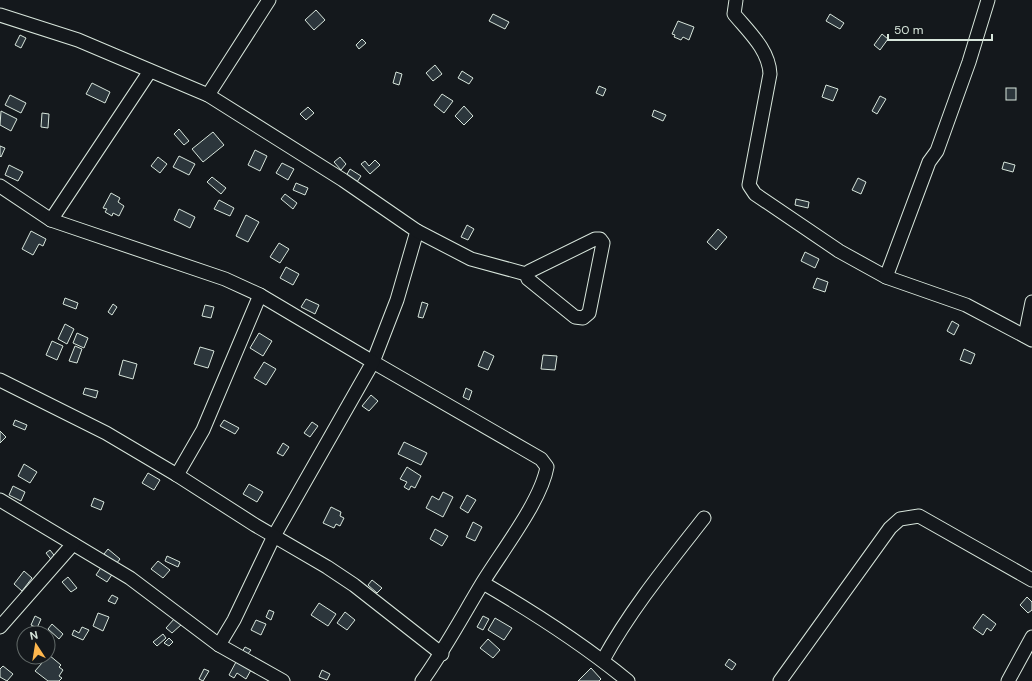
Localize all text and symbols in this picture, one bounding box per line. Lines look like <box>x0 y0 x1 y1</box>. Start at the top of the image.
scale bar <box>888 16 992 42</box>
text: 50 m <box>894 22 923 38</box>
north arrow <box>16 625 56 665</box>
text: N <box>29 628 39 643</box>

